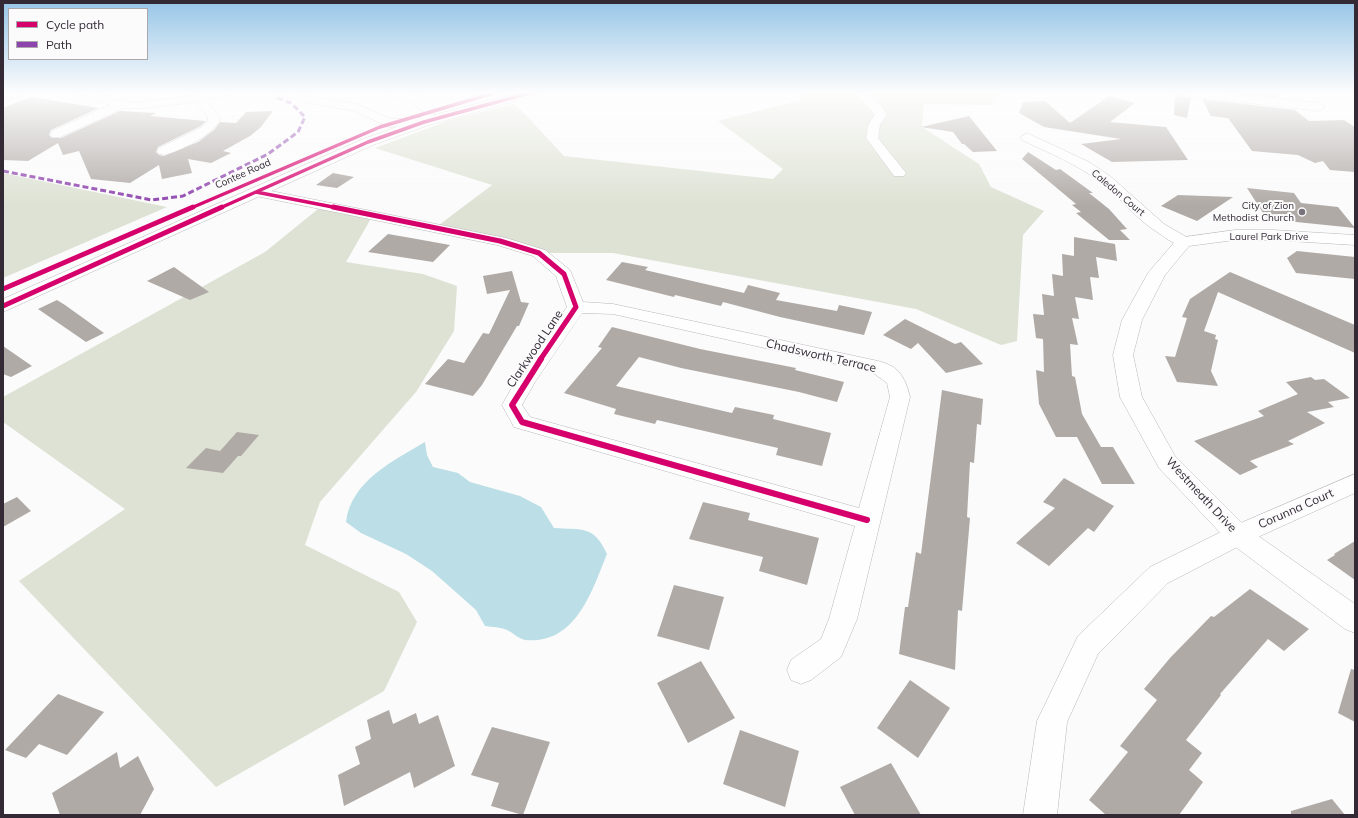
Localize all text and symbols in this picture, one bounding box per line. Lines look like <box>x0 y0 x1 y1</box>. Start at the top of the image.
legend <box>8 8 148 60</box>
text: Cycle path <box>46 17 104 32</box>
text: Path <box>46 37 72 52</box>
street label: Contee Road <box>213 156 273 192</box>
street label: Caledon Court <box>1089 167 1147 219</box>
place label: City of Zion Methodist Church <box>1213 200 1294 224</box>
marker: City of Zion Methodist Church <box>1297 207 1307 217</box>
street label: Laurel Park Drive <box>1229 231 1309 243</box>
street label: Clarkwood Lane <box>504 308 566 390</box>
street label: Chadsworth Terrace <box>764 336 878 376</box>
street label: Westmeath Drive <box>1163 455 1239 535</box>
street label: Corunna Court <box>1256 486 1336 532</box>

